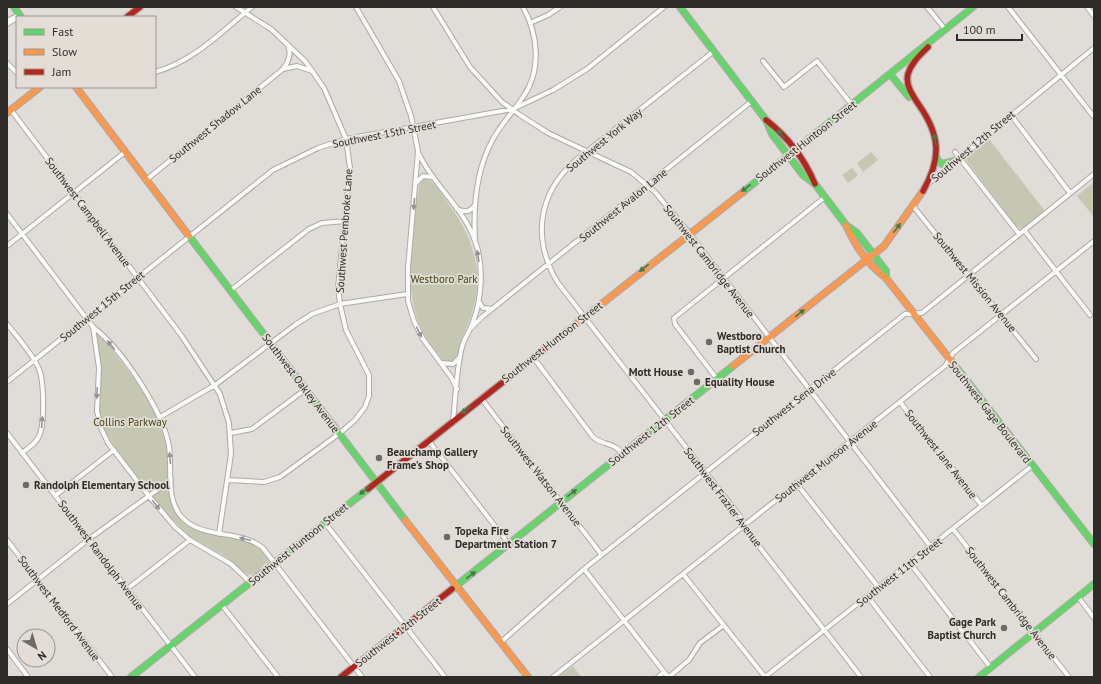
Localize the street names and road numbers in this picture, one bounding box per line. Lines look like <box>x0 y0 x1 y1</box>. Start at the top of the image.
street label: Southwest Shadow Lane <box>166 82 264 165</box>
street label: Southwest Huntoon Street <box>753 97 859 185</box>
street label: Southwest York Way <box>563 105 645 175</box>
street label: Southwest 12th Street <box>928 107 1018 185</box>
street label: Southwest 15th Street <box>331 117 437 151</box>
street label: Southwest Campbell Avenue <box>42 154 134 270</box>
street label: Southwest Avalon Lane <box>576 165 670 245</box>
street label: Southwest Pembroke Lane <box>333 168 355 293</box>
street label: Southwest Cambridge Avenue <box>660 202 758 321</box>
street label: Southwest Mission Avenue <box>930 229 1020 335</box>
street label: Southwest 15th Street <box>57 267 147 344</box>
street label: Southwest Huntoon Street <box>499 298 605 386</box>
street label: Southwest Oakley Avenue <box>259 331 343 436</box>
street label: Southwest Gage Boulevard <box>946 358 1034 466</box>
street label: Southwest Sena Drive <box>749 365 839 439</box>
street label: Southwest 12th Street <box>605 393 697 469</box>
street label: Southwest Jane Avenue <box>902 407 980 502</box>
street label: Southwest Munson Avenue <box>772 416 880 505</box>
street label: Southwest Watson Avenue <box>498 423 585 529</box>
street label: Southwest Frazier Avenue <box>681 444 765 550</box>
street label: Southwest Randolph Avenue <box>55 497 147 613</box>
street label: Southwest Huntoon Street <box>245 499 351 588</box>
street label: Southwest 11th Street <box>853 534 945 610</box>
street label: Southwest Cambridge Avenue <box>962 544 1060 663</box>
street label: Southwest Medford Avenue <box>15 553 103 664</box>
street label: Southwest 12th Street <box>352 594 444 670</box>

